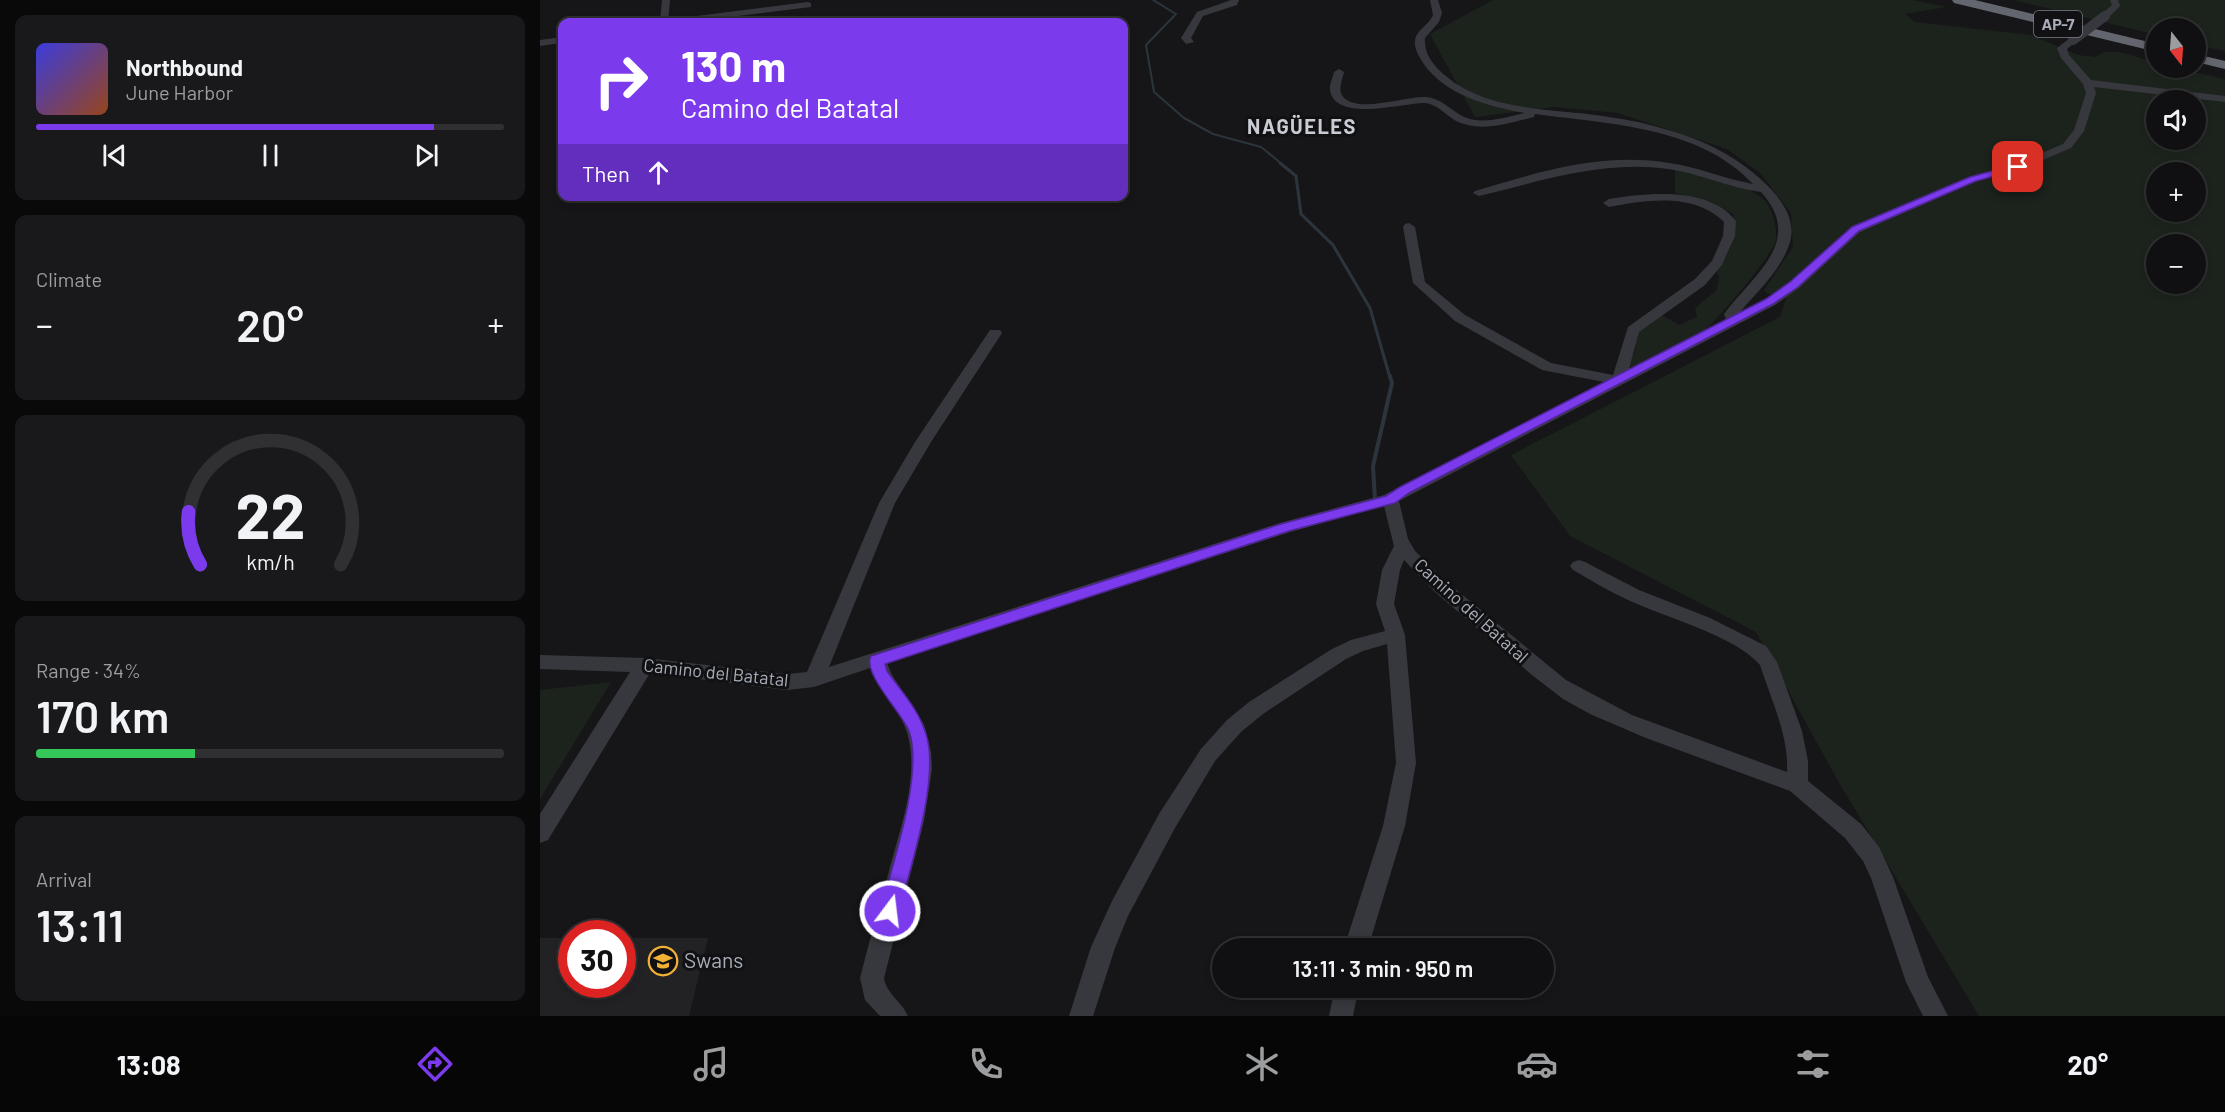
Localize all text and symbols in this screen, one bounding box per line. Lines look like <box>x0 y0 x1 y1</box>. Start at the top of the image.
road number: AP-7 <box>2034 11 2082 37</box>
north arrow <box>2146 18 2206 78</box>
map controls <box>2146 18 2206 294</box>
text: 130 m <box>681 40 786 90</box>
icon: right <box>582 42 660 120</box>
text: Northbound <box>126 54 243 80</box>
text: June Harbor <box>126 80 233 104</box>
button: sound <box>2146 90 2206 150</box>
text: Camino del Batatal <box>681 91 899 123</box>
district label: NAGÜELES <box>1247 114 1357 138</box>
icon: previous <box>98 139 131 172</box>
icon: pause <box>254 139 287 172</box>
icon: next <box>410 139 443 172</box>
pin <box>1992 141 2043 192</box>
icon: arrive <box>2001 150 2034 183</box>
icon: ahead <box>642 156 675 189</box>
text: Then <box>582 160 630 186</box>
button: + <box>2146 162 2206 222</box>
button: − <box>2146 234 2206 294</box>
text: Climate <box>36 267 102 291</box>
text: 20° <box>236 297 304 351</box>
text: − <box>36 304 53 344</box>
text: + <box>488 304 504 344</box>
text: 22 <box>235 477 305 551</box>
text: km/h <box>246 549 294 574</box>
street label: Camino del Batatal <box>1410 553 1533 667</box>
street label: Camino del Batatal <box>643 653 790 691</box>
text: Range · 34% <box>36 658 141 682</box>
text: 170 km <box>36 688 169 742</box>
text: Arrival <box>36 867 92 891</box>
position arrow <box>858 879 922 943</box>
text: 13:11 <box>36 897 124 951</box>
speed limit sign: 30 <box>558 920 636 998</box>
school or university icon: Swans <box>647 945 679 977</box>
place label: Swans <box>684 947 743 972</box>
text: 13:11 · 3 min · 950 m <box>1293 955 1473 981</box>
icon: directions <box>414 1043 456 1085</box>
icon: music <box>690 1043 732 1085</box>
icon: phone <box>965 1043 1007 1085</box>
icon: climate <box>1241 1043 1283 1085</box>
icon: car <box>1516 1043 1558 1085</box>
icon: filters <box>1792 1043 1834 1085</box>
text: 13:08 <box>117 1048 181 1080</box>
text: 20° <box>2067 1048 2108 1080</box>

